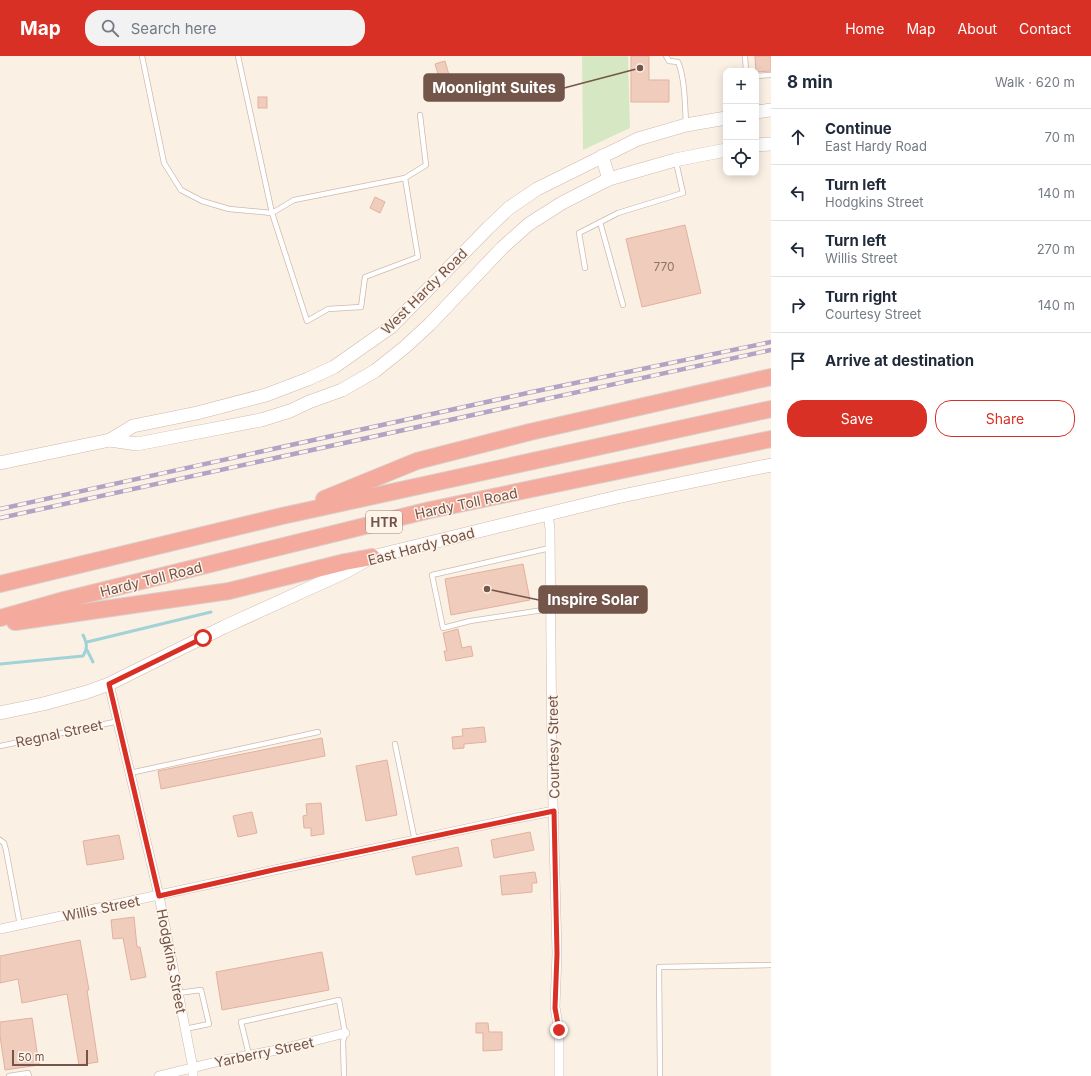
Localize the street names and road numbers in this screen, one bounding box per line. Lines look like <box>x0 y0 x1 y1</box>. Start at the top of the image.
street label: West Hardy Road <box>377 244 471 338</box>
street label: Hardy Toll Road <box>413 484 519 522</box>
road number: HTR <box>366 511 402 533</box>
street label: East Hardy Road <box>366 524 476 568</box>
street label: Hardy Toll Road <box>98 558 204 600</box>
street label: Courtesy Street <box>544 695 562 799</box>
street label: Regnal Street <box>14 715 104 751</box>
street label: Willis Street <box>61 891 141 924</box>
street label: Hodgkins Street <box>154 907 191 1015</box>
street label: Yarberry Street <box>213 1033 316 1071</box>

